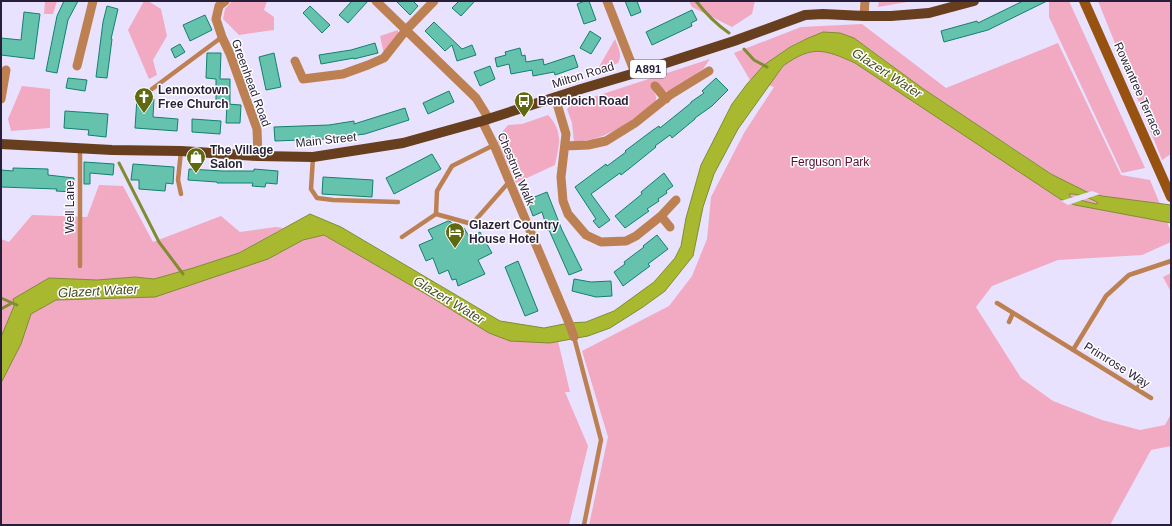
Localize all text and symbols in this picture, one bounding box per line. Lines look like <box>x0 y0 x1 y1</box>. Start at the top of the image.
street label: Greenhead Road <box>229 37 273 129</box>
street label: Rowantree Terrace <box>1111 40 1165 138</box>
water label: Glazert Water <box>849 45 925 101</box>
street label: Milton Road <box>550 59 616 91</box>
road number: A891 <box>630 60 666 78</box>
place label: Lennoxtown Free Church <box>158 83 229 111</box>
church icon: Lennoxtown Free Church <box>133 86 155 114</box>
bus stop icon: Bencloich Road <box>513 90 535 118</box>
place label: Bencloich Road <box>538 94 629 108</box>
street label: Main Street <box>295 130 358 150</box>
street label: Chestnut Walk <box>494 131 538 208</box>
place label: The Village Salon <box>210 143 273 171</box>
shop icon: The Village Salon <box>185 146 207 174</box>
park label: Ferguson Park <box>791 155 870 169</box>
street label: Well Lane <box>63 180 77 234</box>
place label: Glazert Country House Hotel <box>469 218 559 246</box>
hotel icon: Glazert Country House Hotel <box>444 221 466 249</box>
water label: Glazert Water <box>411 273 488 327</box>
water label: Glazert Water <box>58 281 139 301</box>
street label: Primrose Way <box>1082 339 1152 391</box>

